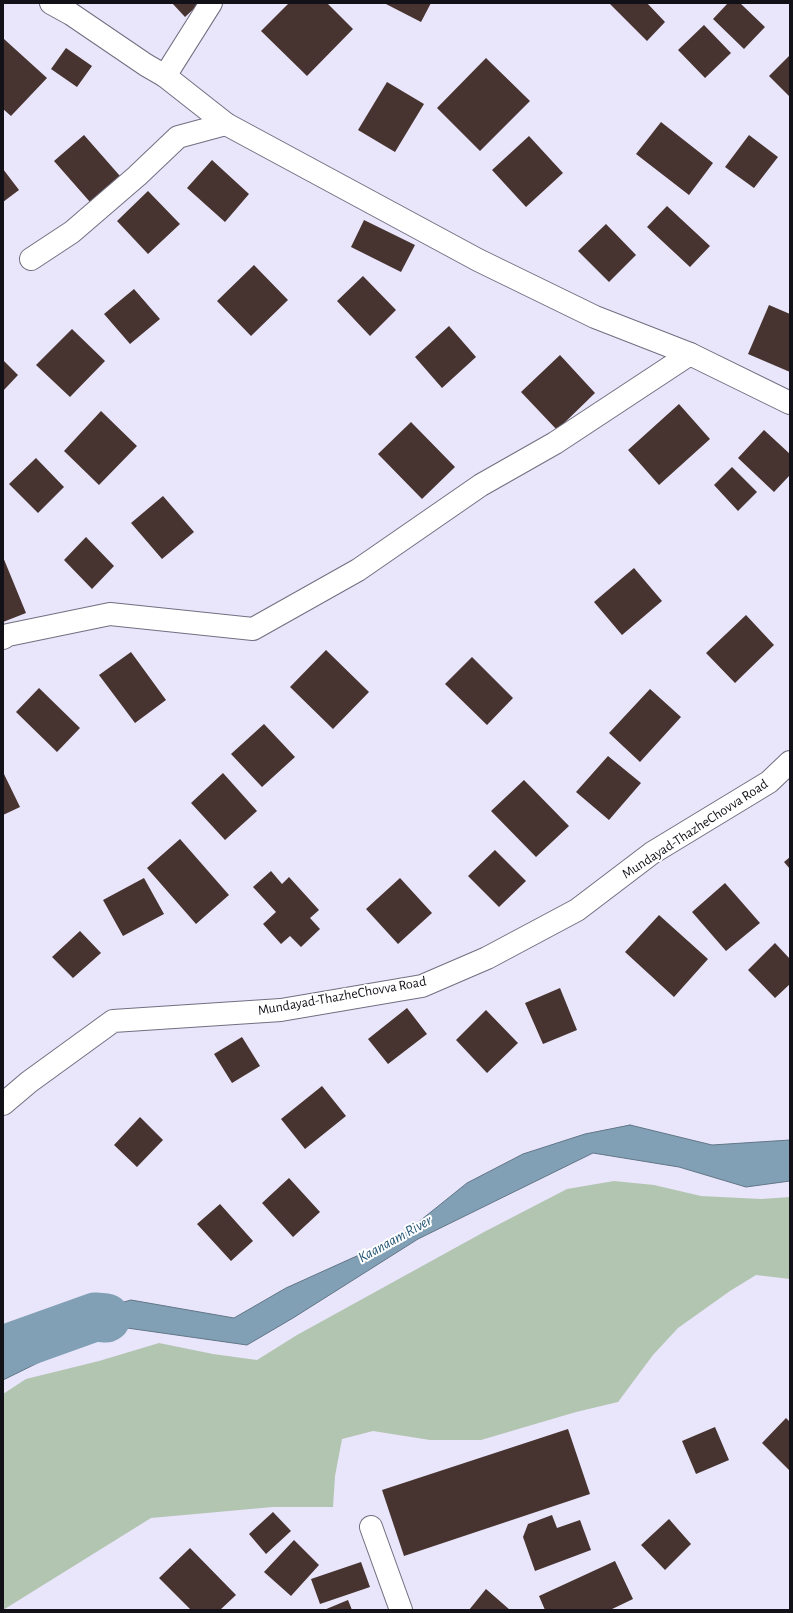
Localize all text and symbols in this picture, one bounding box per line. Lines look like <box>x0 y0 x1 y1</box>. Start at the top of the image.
street label: Mundayad-ThazheChovva Road <box>619 775 771 883</box>
street label: Mundayad-ThazheChovva Road <box>256 973 428 1019</box>
water label: Kaanaam River <box>355 1211 435 1267</box>

